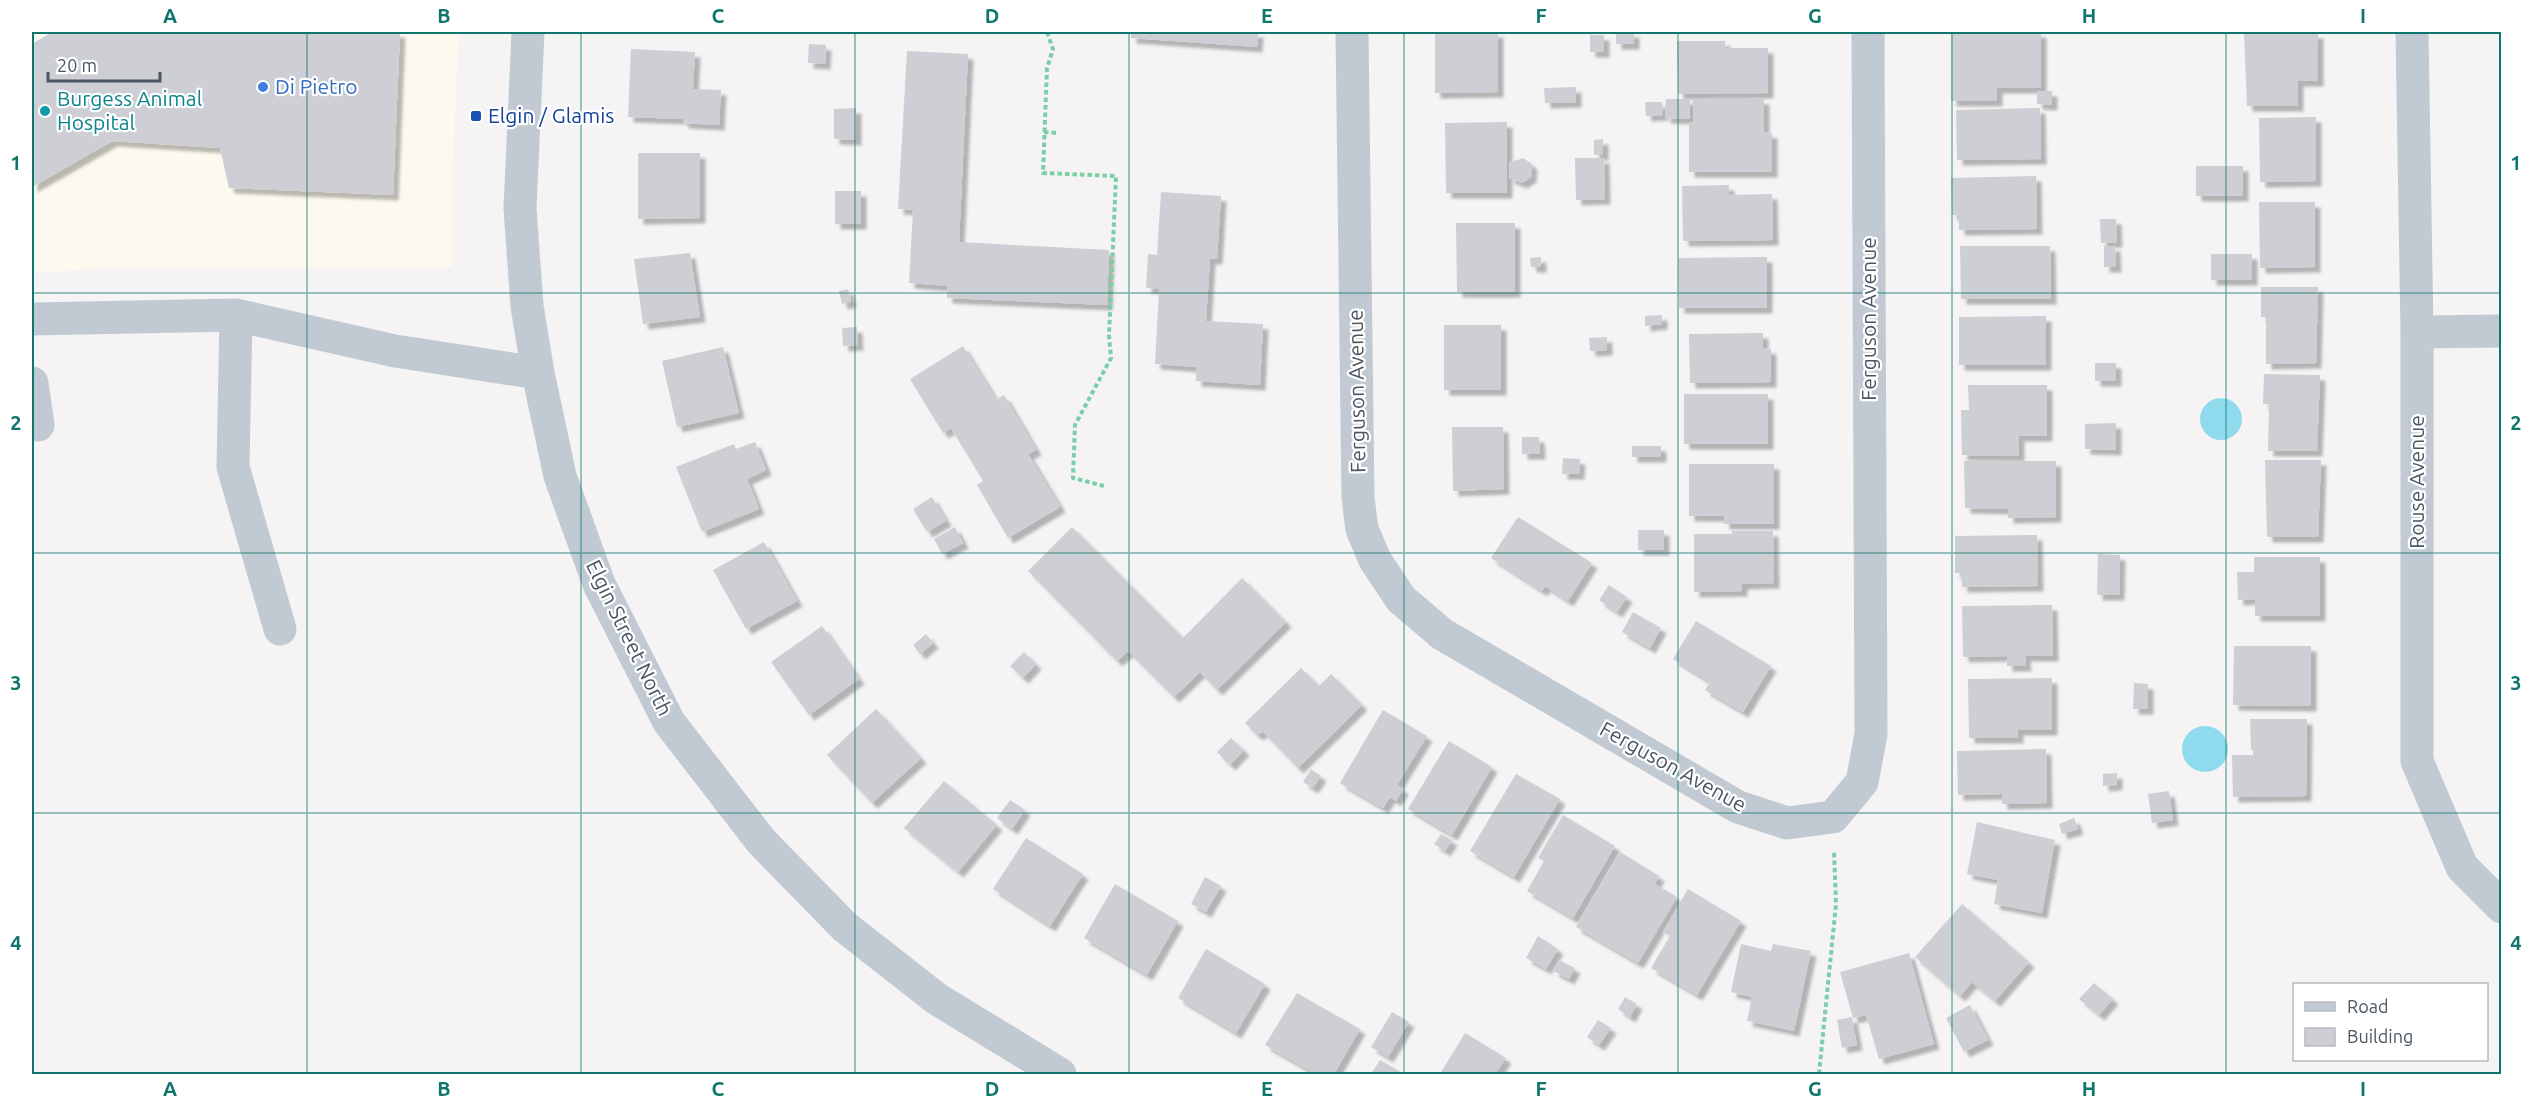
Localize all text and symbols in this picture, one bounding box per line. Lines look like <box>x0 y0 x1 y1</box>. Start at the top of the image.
text: A <box>163 4 177 27</box>
text: B <box>437 4 451 27</box>
text: C <box>712 4 725 27</box>
text: D <box>985 4 999 27</box>
text: E <box>1261 4 1273 27</box>
text: F <box>1535 4 1547 27</box>
text: G <box>1808 4 1822 27</box>
text: H <box>2082 4 2096 27</box>
text: I <box>2360 4 2366 27</box>
scale bar <box>48 45 160 83</box>
text: 20 m <box>57 55 97 75</box>
place label: Di Pietro <box>275 74 357 98</box>
marker: Di Pietro <box>256 80 270 94</box>
place label: Burgess Animal Hospital <box>57 86 202 134</box>
place label: Elgin / Glamis <box>488 103 614 127</box>
marker: Burgess Animal Hospital <box>38 104 52 118</box>
marker: Elgin / Glamis <box>469 109 483 123</box>
text: 1 <box>10 151 22 174</box>
text: 1 <box>2510 151 2522 174</box>
street label: Ferguson Avenue <box>1856 237 1880 401</box>
street label: Ferguson Avenue <box>1343 309 1369 473</box>
text: 2 <box>10 411 22 434</box>
text: 2 <box>2510 411 2522 434</box>
street label: Rouse Avenue <box>2404 415 2428 549</box>
street label: Elgin Street North <box>582 556 678 719</box>
text: 3 <box>10 671 22 694</box>
text: 3 <box>2510 671 2522 694</box>
street label: Ferguson Avenue <box>1596 716 1751 816</box>
text: 4 <box>10 931 22 954</box>
text: 4 <box>2510 931 2522 954</box>
legend <box>2293 983 2488 1061</box>
text: Road <box>2347 996 2389 1016</box>
text: Building <box>2347 1026 2413 1046</box>
text: A <box>163 1077 177 1100</box>
text: B <box>437 1077 451 1100</box>
text: C <box>712 1077 725 1100</box>
text: D <box>985 1077 999 1100</box>
text: E <box>1261 1077 1273 1100</box>
text: F <box>1535 1077 1547 1100</box>
text: G <box>1808 1077 1822 1100</box>
text: H <box>2082 1077 2096 1100</box>
text: I <box>2360 1077 2366 1100</box>

